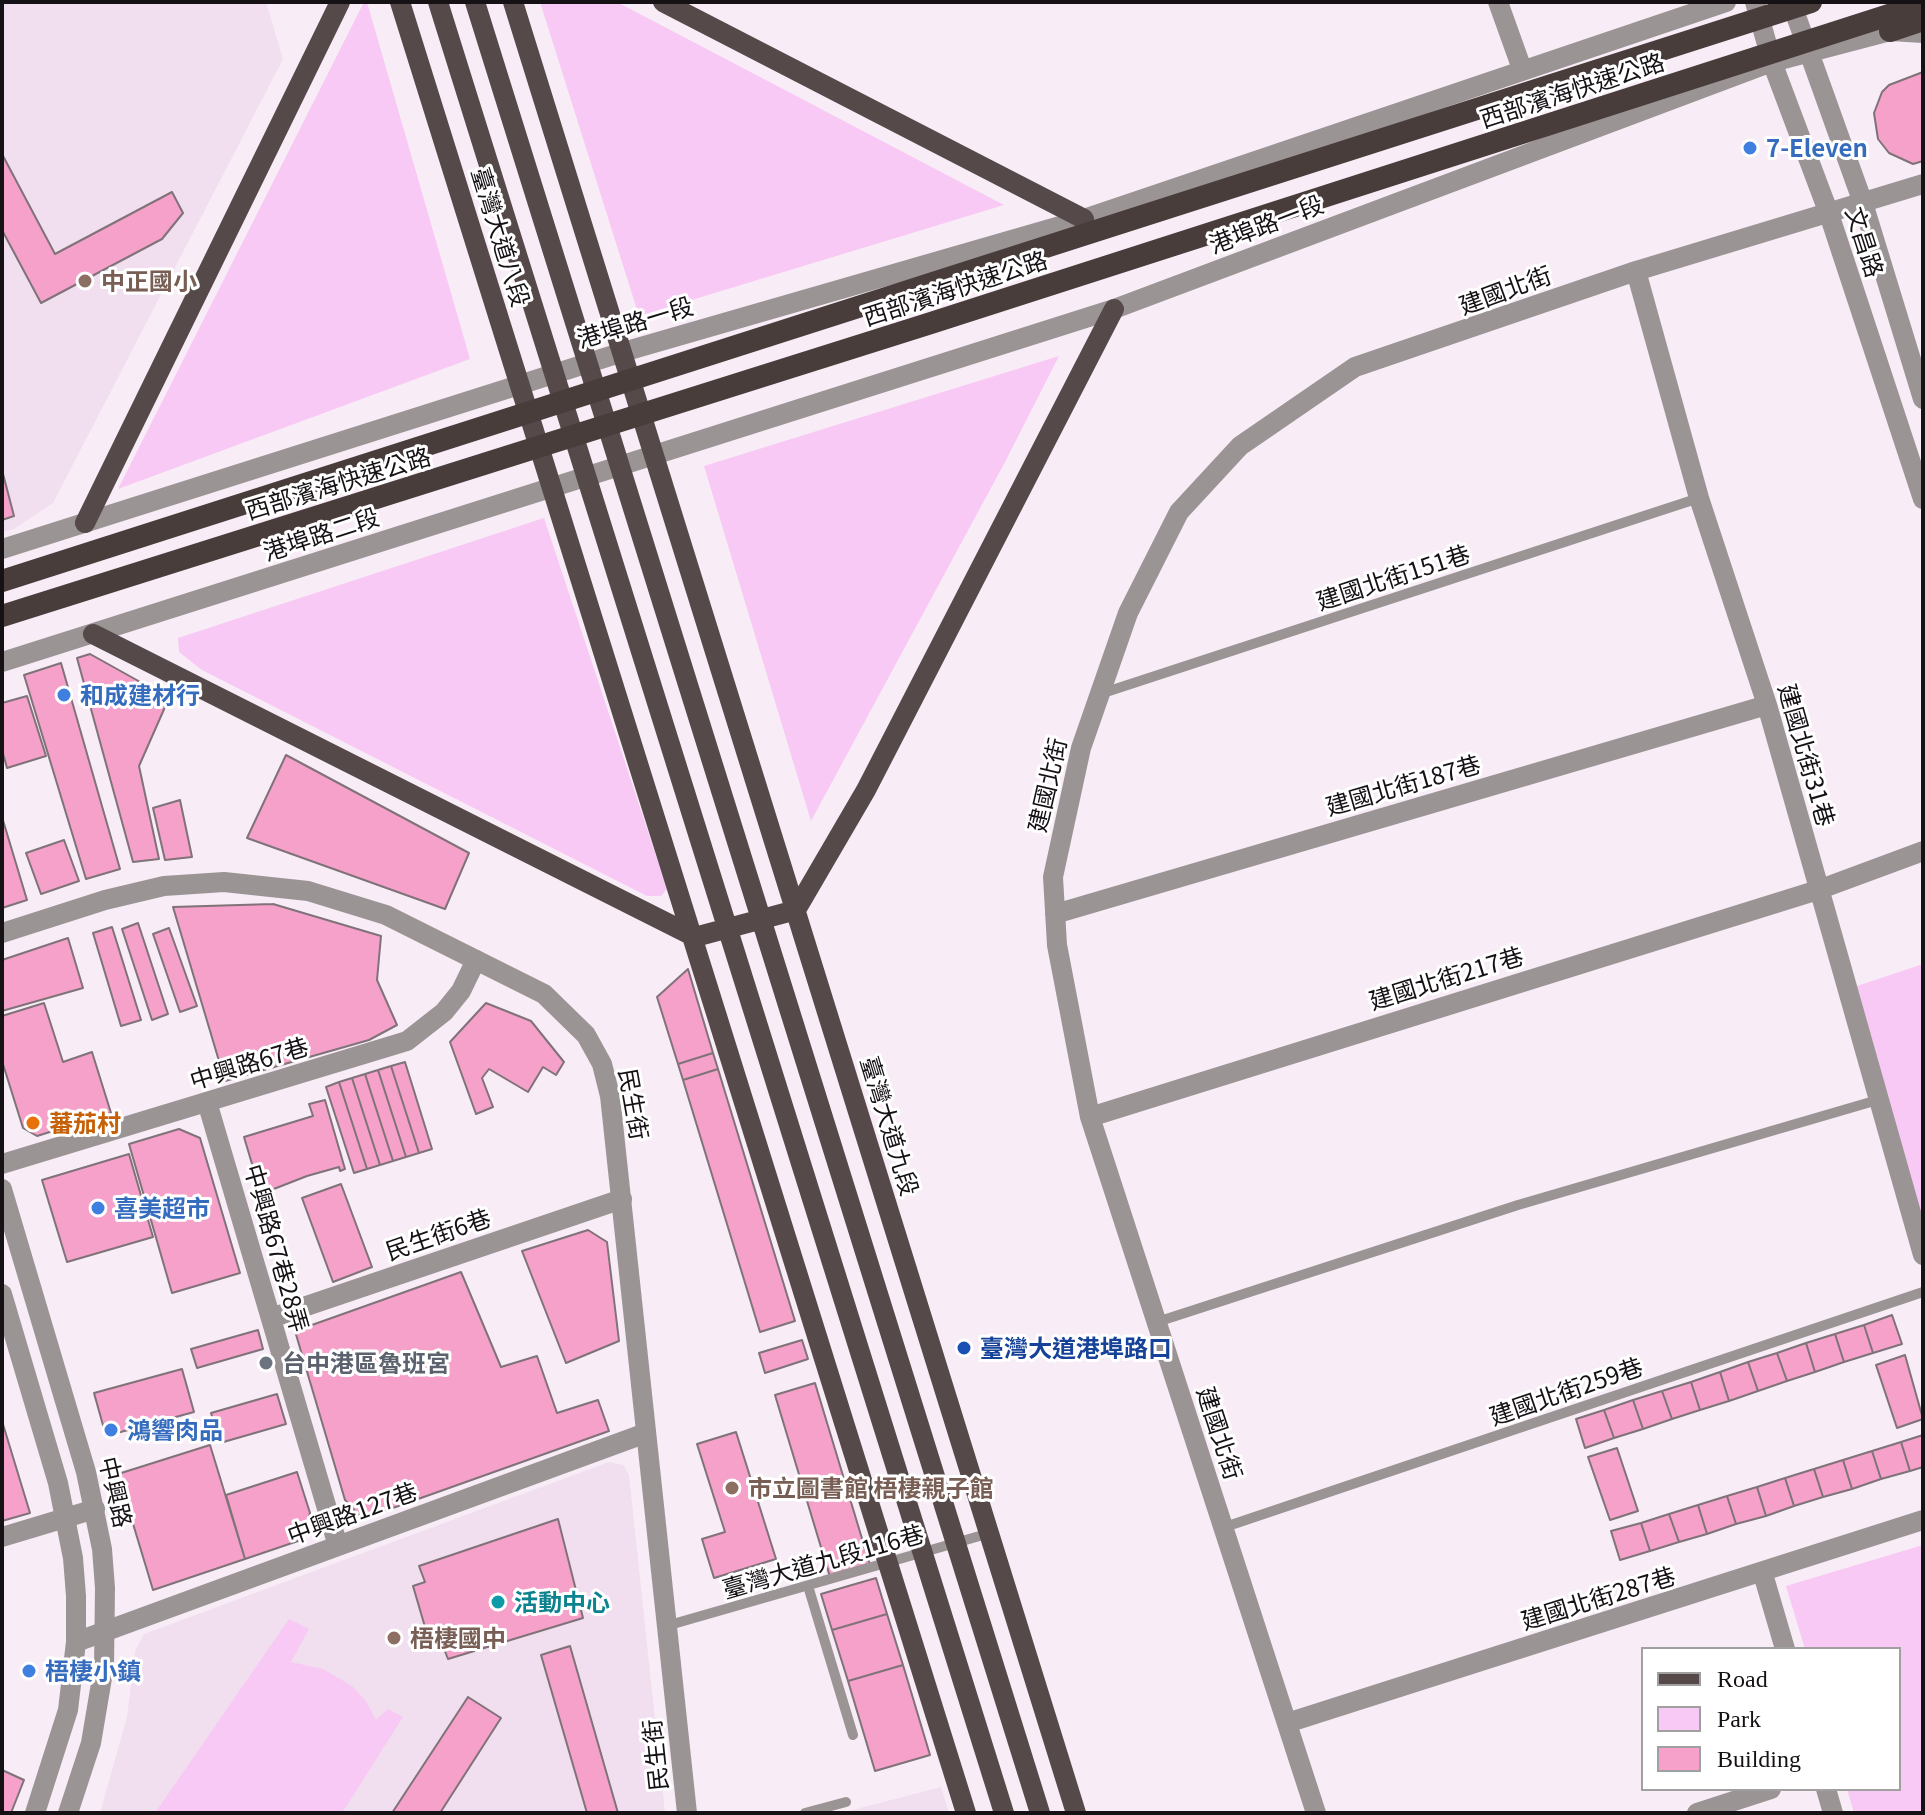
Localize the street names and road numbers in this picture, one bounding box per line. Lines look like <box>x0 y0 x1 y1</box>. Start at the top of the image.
street label: 西部濱海快速公路 <box>1476 47 1668 133</box>
street label: 臺灣大道八段 <box>466 164 536 310</box>
street label: 港埠路一段 <box>1205 189 1327 259</box>
street label: 文昌路 <box>1840 203 1890 281</box>
street label: 西部濱海快速公路 <box>859 245 1051 331</box>
street label: 建國北街 <box>1455 260 1555 320</box>
street label: 港埠路一段 <box>573 291 697 353</box>
street label: 西部濱海快速公路 <box>242 441 434 525</box>
street label: 港埠路二段 <box>259 502 383 566</box>
street label: 建國北街151巷 <box>1312 539 1474 615</box>
street label: 建國北街31巷 <box>1773 681 1841 829</box>
street label: 建國北街 <box>1022 735 1072 835</box>
street label: 建國北街187巷 <box>1322 749 1484 821</box>
street label: 建國北街217巷 <box>1365 941 1527 1015</box>
street label: 中興路67巷 <box>186 1031 312 1095</box>
street label: 臺灣大道九段 <box>855 1053 925 1199</box>
street label: 民生街 <box>614 1066 654 1142</box>
street label: 中興路67巷28弄 <box>239 1161 315 1335</box>
street label: 民生街6巷 <box>382 1203 494 1265</box>
street label: 建國北街259巷 <box>1486 1351 1646 1431</box>
street label: 建國北街 <box>1191 1383 1249 1483</box>
street label: 中興路 <box>94 1454 138 1530</box>
street label: 中興路127巷 <box>283 1476 421 1550</box>
street label: 臺灣大道九段116巷 <box>719 1518 927 1604</box>
street label: 建國北街287巷 <box>1517 1561 1679 1635</box>
street label: 民生街 <box>637 1718 673 1792</box>

